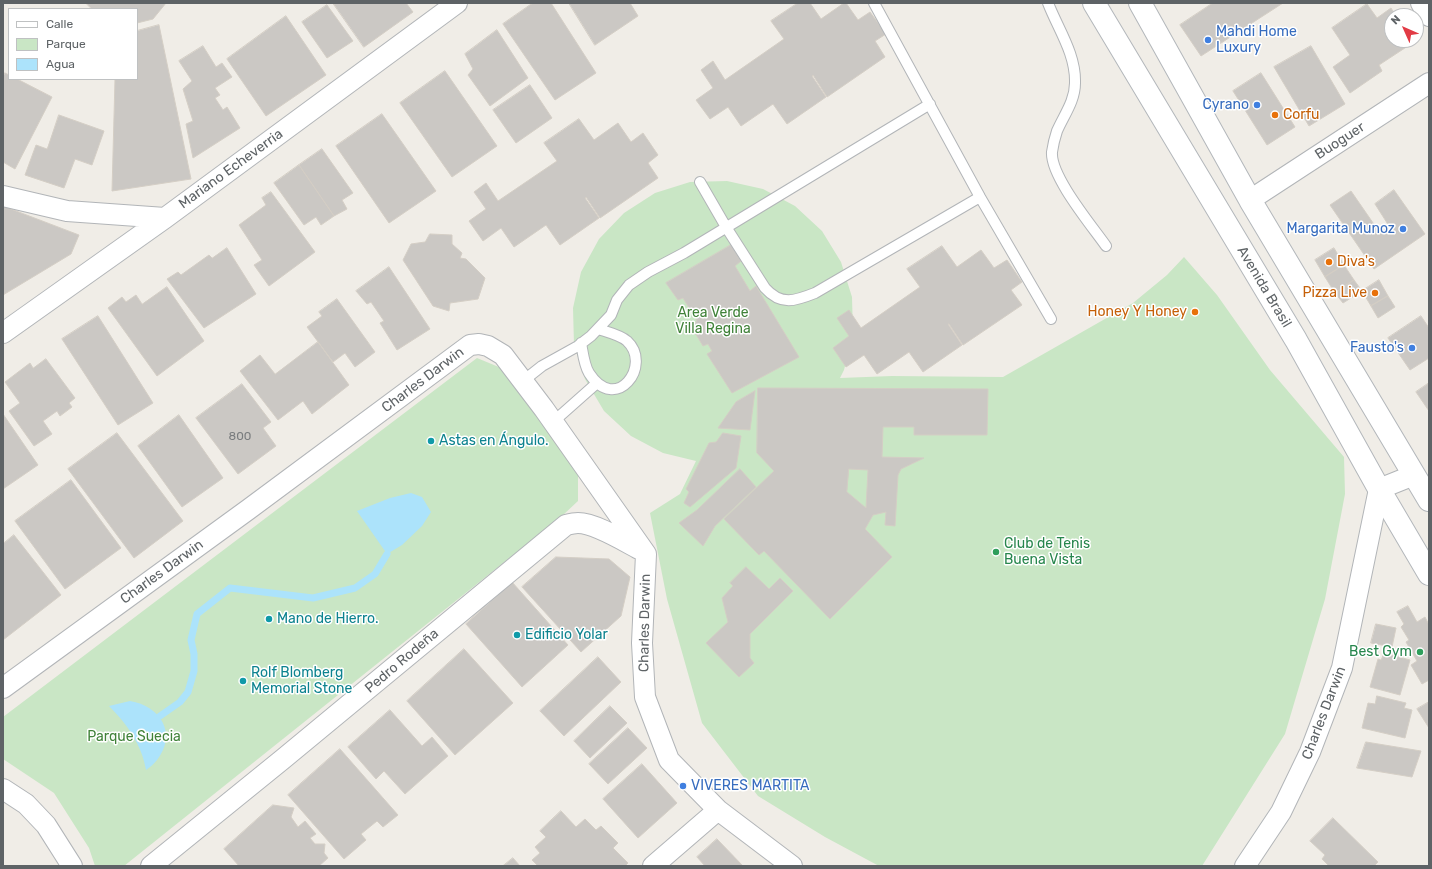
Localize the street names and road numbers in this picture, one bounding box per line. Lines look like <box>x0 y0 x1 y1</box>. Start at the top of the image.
street label: Buoguer <box>1312 119 1368 163</box>
street label: Mariano Echeverria <box>176 126 286 212</box>
street label: Avenida Brasil <box>1233 243 1295 331</box>
street label: Charles Darwin <box>379 344 467 416</box>
street label: Charles Darwin <box>117 536 207 608</box>
street label: Charles Darwin <box>636 574 654 672</box>
street label: Pedro Rodeña <box>362 625 442 697</box>
street label: Charles Darwin <box>1299 664 1349 762</box>

